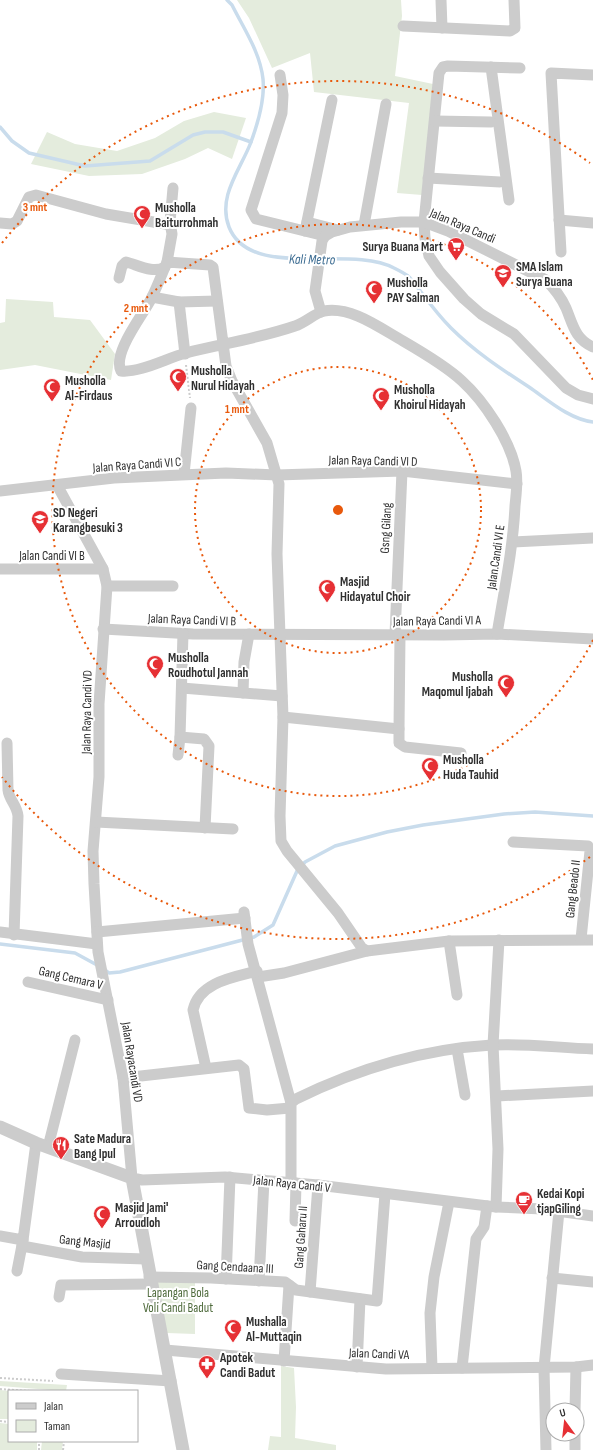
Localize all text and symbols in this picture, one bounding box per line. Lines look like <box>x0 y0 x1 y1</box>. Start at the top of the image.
text: 3 mnt <box>23 200 47 215</box>
place label: Musholla Baiturrohmah <box>155 200 218 231</box>
mosque icon: Musholla Baiturrohmah <box>132 204 152 229</box>
street label: Jalan Raya Candi <box>426 205 498 247</box>
supermarket icon: Surya Buana Mart <box>446 236 466 261</box>
place label: Surya Buana Mart <box>362 239 444 255</box>
water label: Kali Metro <box>289 251 336 268</box>
place label: SMA Islam Surya Buana <box>516 259 573 290</box>
school or university icon: SMA Islam Surya Buana <box>493 263 513 288</box>
place label: Musholla PAY Salman <box>387 275 440 306</box>
mosque icon: Musholla PAY Salman <box>364 279 384 304</box>
text: 2 mnt <box>124 301 148 316</box>
place label: Musholla Nurul Hidayah <box>191 363 255 394</box>
mosque icon: Musholla Nurul Hidayah <box>168 367 188 392</box>
place label: Musholla Al-Firdaus <box>64 373 113 404</box>
mosque icon: Musholla Al-Firdaus <box>42 377 62 402</box>
place label: Musholla Khoirul Hidayah <box>394 382 466 413</box>
mosque icon: Musholla Khoirul Hidayah <box>371 386 391 411</box>
text: 1 mnt <box>225 402 249 417</box>
street label: Jalan Raya Candi VI D <box>327 452 418 470</box>
street label: Jalan Raya Candi VI C <box>91 454 182 476</box>
street label: Gsng Gilang <box>377 502 395 554</box>
centre of rings <box>331 503 345 517</box>
place label: SD Negeri Karangbesuki 3 <box>53 505 123 536</box>
school or university icon: SD Negeri Karangbesuki 3 <box>30 509 50 534</box>
street label: Jalan.Candi VI E <box>483 524 508 592</box>
street label: Jalan Candi VI B <box>18 548 85 564</box>
place label: Masjid Hidayatul Choir <box>340 574 410 605</box>
mosque icon: Masjid Hidayatul Choir <box>317 578 337 603</box>
street label: Jalan Raya Candi VI B <box>147 610 237 630</box>
street label: Jalan Raya Candi VI A <box>392 612 482 630</box>
place label: Musholla Roudhotul Jannah <box>168 650 248 681</box>
mosque icon: Musholla Roudhotul Jannah <box>145 654 165 679</box>
place label: Musholla Maqomul Ijabah <box>422 669 493 700</box>
street label: Jalan Raya Candi VD <box>78 670 96 755</box>
mosque icon: Musholla Maqomul Ijabah <box>496 673 516 698</box>
place label: Musholla Huda Tauhid <box>443 752 499 783</box>
mosque icon: Musholla Huda Tauhid <box>420 756 440 781</box>
street label: Gang Beado II <box>562 859 584 919</box>
street label: Gang Cemara V <box>37 963 105 993</box>
street label: Jalan Rayacandi VD <box>118 1020 146 1103</box>
place label: Sate Madura Bang Ipul <box>74 1131 131 1162</box>
restaurant icon: Sate Madura Bang Ipul <box>51 1135 71 1160</box>
street label: Jalan Raya Candi V <box>251 1172 332 1196</box>
place label: Kedai Kopi tjapGiling <box>537 1186 585 1217</box>
cafe icon: Kedai Kopi tjapGiling <box>514 1190 534 1215</box>
place label: Masjid Jami' Arroudloh <box>114 1200 168 1231</box>
mosque icon: Masjid Jami' Arroudloh <box>92 1204 112 1229</box>
street label: Gang Gaharu II <box>291 1205 311 1269</box>
street label: Gang Masjid <box>58 1231 111 1253</box>
street label: Gang Cendaana III <box>196 1257 274 1277</box>
park label: Lapangan Bola Voli Candi Badut <box>143 1285 213 1316</box>
place label: Mushalla Al-Muttaqin <box>245 1314 302 1345</box>
mosque icon: Mushalla Al-Muttaqin <box>223 1318 243 1343</box>
street label: Jalan Candi VA <box>348 1345 410 1363</box>
place label: Apotek Candi Badut <box>219 1350 276 1381</box>
pharmacy icon: Apotek Candi Badut <box>197 1354 217 1379</box>
legend <box>8 1390 138 1442</box>
text: Jalan <box>43 1399 63 1414</box>
north arrow <box>545 1402 585 1442</box>
text: U <box>558 1406 567 1420</box>
text: Taman <box>44 1419 70 1434</box>

